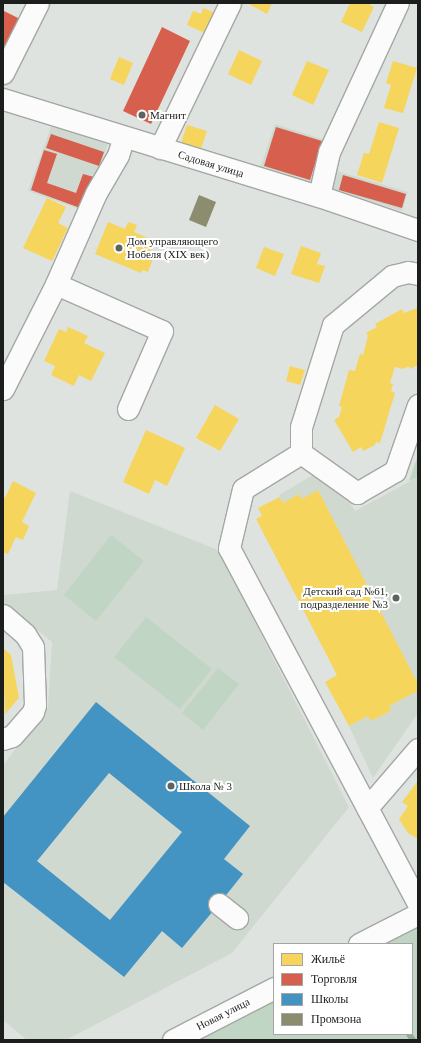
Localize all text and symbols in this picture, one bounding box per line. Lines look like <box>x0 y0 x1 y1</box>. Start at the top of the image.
place label: Магнит <box>150 108 186 122</box>
marker: Магнит <box>137 110 147 120</box>
street label: Садовая улица <box>176 148 246 180</box>
place label: Дом управляющего Нобеля (XIX век) <box>127 235 218 261</box>
marker: Дом управляющего Нобеля (XIX век) <box>114 243 124 253</box>
place label: Детский сад №61, подразделение №3 <box>301 585 388 611</box>
marker: Детский сад №61, подразделение №3 <box>391 593 401 603</box>
place label: Школа № 3 <box>179 779 232 793</box>
marker: Школа № 3 <box>166 781 176 791</box>
legend <box>273 943 413 1035</box>
text: Жильё <box>311 952 345 966</box>
text: Торговля <box>311 972 357 986</box>
text: Школы <box>311 992 348 1006</box>
street label: Новая улица <box>194 995 252 1033</box>
text: Промзона <box>311 1012 361 1026</box>

